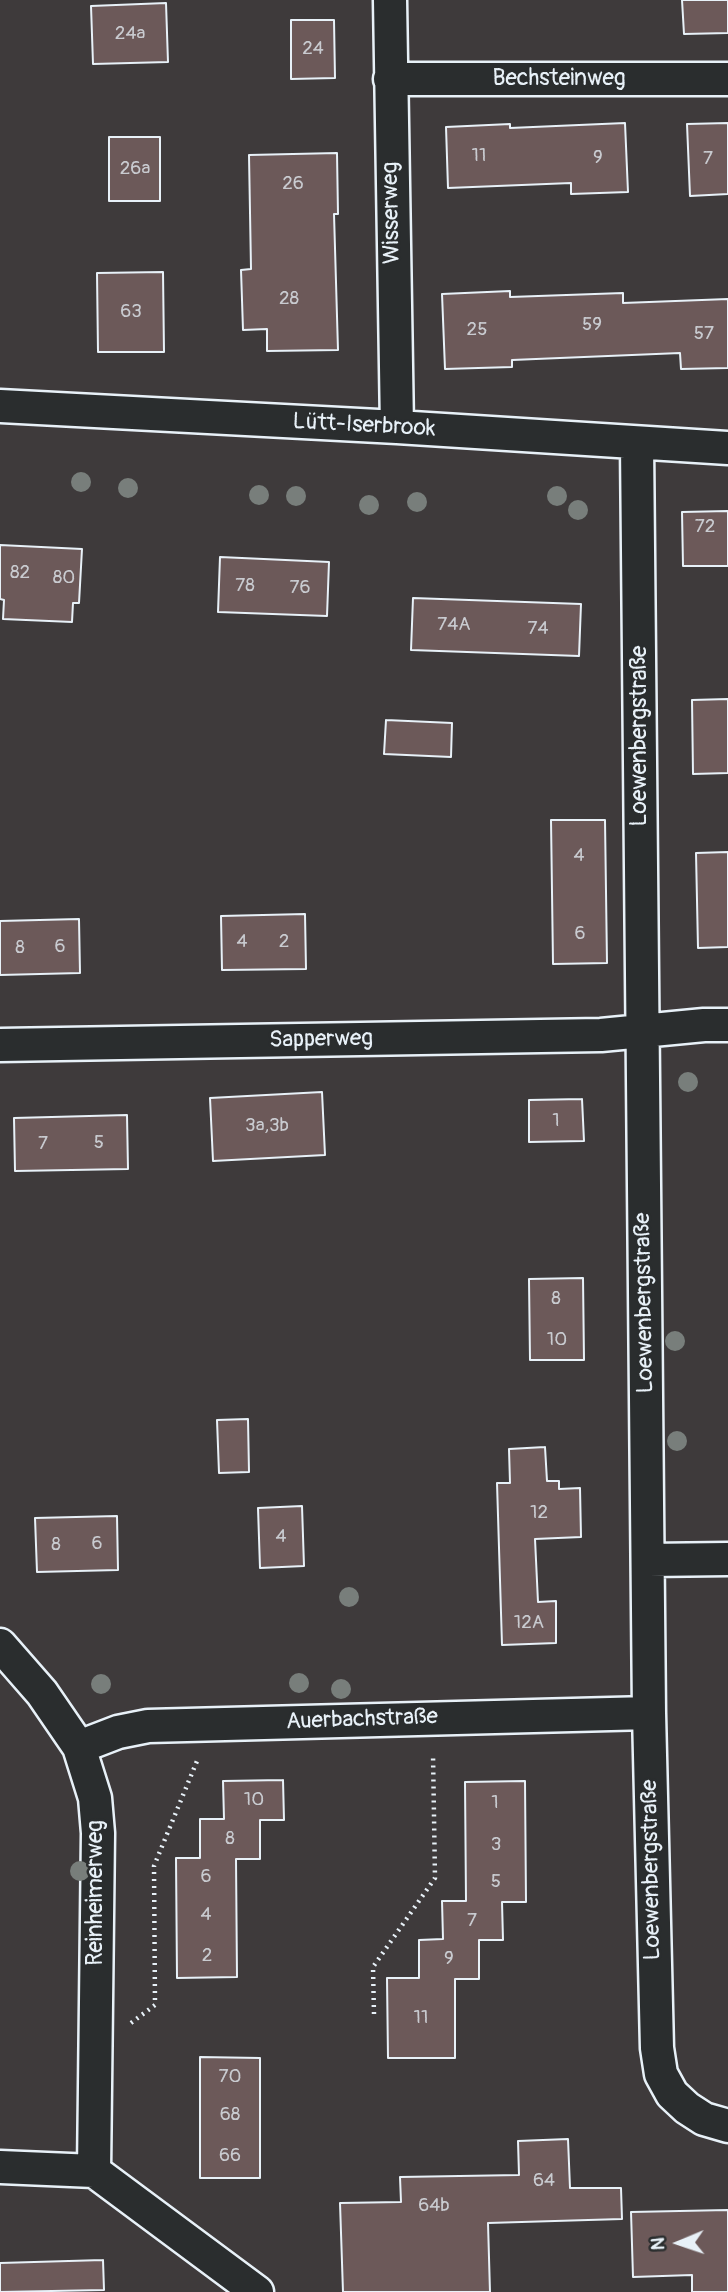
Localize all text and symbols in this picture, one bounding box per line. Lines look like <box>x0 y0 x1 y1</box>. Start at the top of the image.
house number: 24a <box>115 23 145 45</box>
house number: 24 <box>302 38 324 60</box>
street label: Bechsteinweg <box>492 65 626 93</box>
house number: 11 <box>472 145 486 167</box>
house number: 9 <box>593 147 603 169</box>
house number: 7 <box>703 148 713 170</box>
house number: 26a <box>120 158 150 180</box>
street label: Wisserweg <box>377 162 407 264</box>
house number: 26 <box>282 173 304 195</box>
house number: 28 <box>279 288 299 310</box>
house number: 63 <box>120 301 142 323</box>
house number: 59 <box>582 314 602 336</box>
house number: 25 <box>467 319 487 341</box>
house number: 57 <box>694 323 714 345</box>
street label: Lütt-Iserbrook <box>292 408 436 444</box>
house number: 72 <box>695 516 715 538</box>
house number: 82 <box>10 562 30 584</box>
house number: 80 <box>53 567 75 589</box>
house number: 78 <box>235 575 255 597</box>
house number: 76 <box>289 577 311 599</box>
house number: 74A <box>437 614 471 636</box>
house number: 74 <box>527 618 549 640</box>
street label: Loewenbergstraße <box>626 646 654 826</box>
house number: 4 <box>573 845 585 867</box>
house number: 6 <box>574 923 586 945</box>
house number: 4 <box>236 931 248 953</box>
house number: 2 <box>279 931 289 953</box>
house number: 6 <box>54 936 66 958</box>
house number: 8 <box>15 937 25 959</box>
street label: Sapperweg <box>269 1025 373 1055</box>
house number: 1 <box>552 1110 560 1132</box>
house number: 3a,3b <box>245 1115 289 1137</box>
house number: 5 <box>94 1132 104 1154</box>
house number: 7 <box>38 1133 48 1155</box>
street label: Loewenbergstraße <box>630 1212 660 1394</box>
house number: 8 <box>551 1288 561 1310</box>
house number: 10 <box>547 1329 567 1351</box>
house number: 12 <box>530 1502 548 1524</box>
house number: 4 <box>275 1526 287 1548</box>
house number: 6 <box>91 1533 103 1555</box>
house number: 8 <box>51 1534 61 1556</box>
house number: 12A <box>514 1612 544 1634</box>
street label: Auerbachstraße <box>286 1704 438 1736</box>
street label: Loewenbergstraße <box>637 1779 667 1961</box>
house number: 10 <box>244 1789 264 1811</box>
house number: 1 <box>491 1792 499 1814</box>
street label: Reinheimerweg <box>82 1820 110 1966</box>
house number: 8 <box>225 1828 235 1850</box>
house number: 3 <box>491 1834 501 1856</box>
house number: 6 <box>200 1866 212 1888</box>
house number: 5 <box>491 1871 501 1893</box>
house number: 4 <box>200 1904 212 1926</box>
house number: 7 <box>467 1910 477 1932</box>
house number: 2 <box>202 1945 212 1967</box>
house number: 9 <box>444 1948 454 1970</box>
house number: 11 <box>414 2007 428 2029</box>
house number: 70 <box>218 2066 242 2088</box>
house number: 68 <box>220 2104 240 2126</box>
house number: 66 <box>219 2145 241 2167</box>
house number: 64 <box>533 2170 555 2192</box>
house number: 64b <box>418 2195 450 2217</box>
north arrow <box>644 2208 714 2278</box>
text: N <box>646 2237 670 2251</box>

